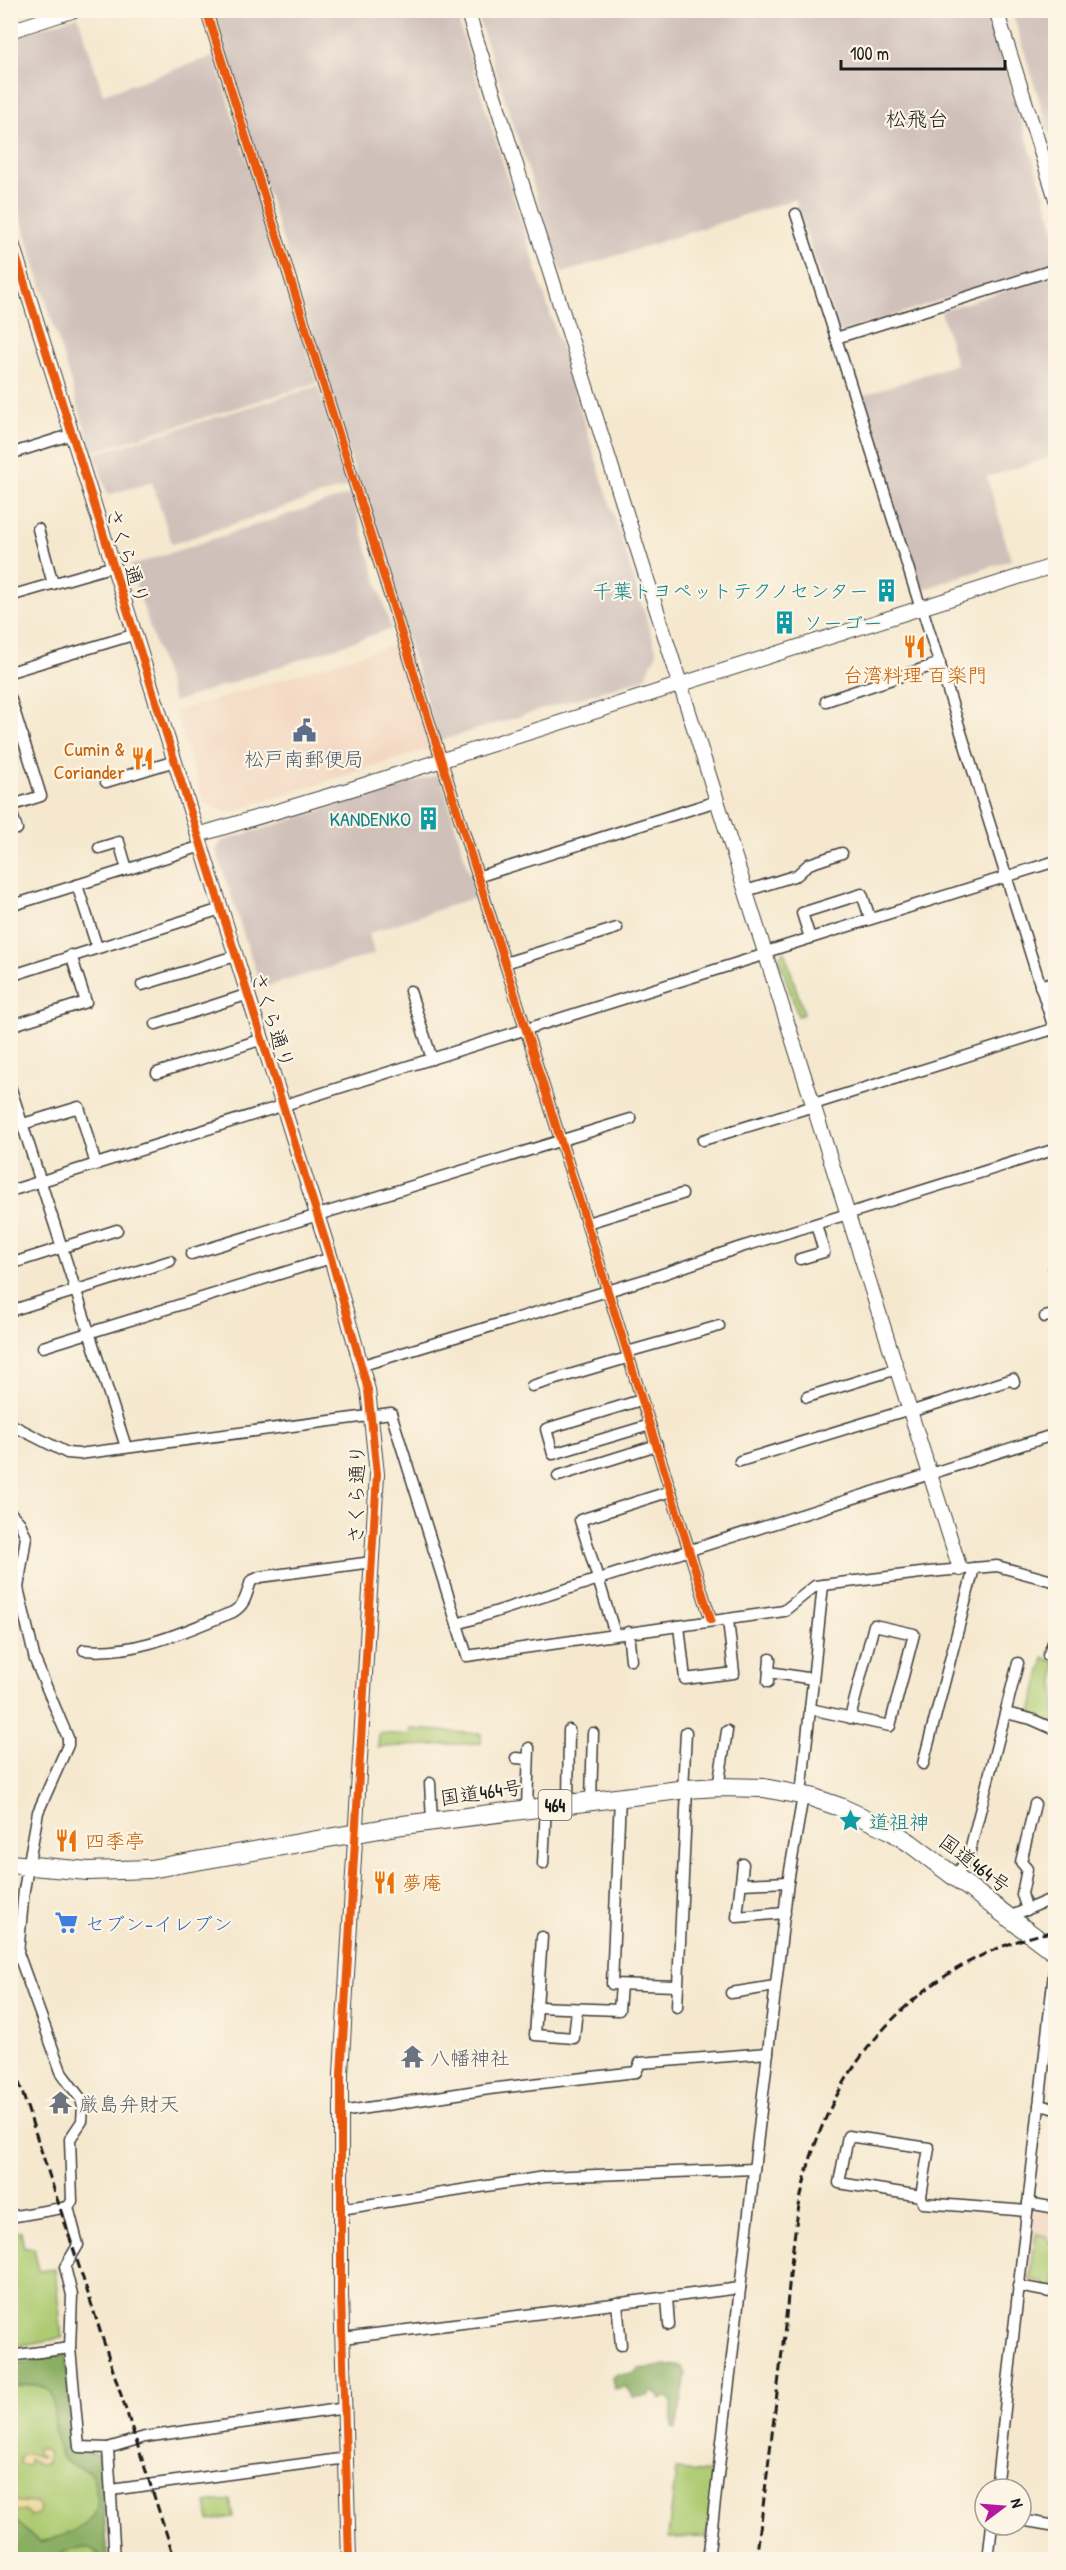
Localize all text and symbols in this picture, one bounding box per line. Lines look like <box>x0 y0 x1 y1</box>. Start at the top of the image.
scale bar <box>841 33 1004 71</box>
text: 100 m <box>850 41 889 66</box>
district label: 松飛台 <box>886 104 949 133</box>
street label: さくら通り <box>100 504 156 608</box>
place label: 千葉トヨペットテクノセンター <box>593 577 869 604</box>
building icon: 千葉トヨペットテクノセンター <box>874 577 900 603</box>
building icon: ソーゴー <box>772 609 798 635</box>
place label: ソーゴー <box>803 609 883 636</box>
restaurant icon: 台湾料理 百楽門 <box>902 633 928 659</box>
place label: 台湾料理 百楽門 <box>843 661 987 688</box>
public building icon: 松戸南郵便局 <box>291 717 317 743</box>
place label: Cumin & Coriander <box>53 735 125 785</box>
place label: 松戸南郵便局 <box>244 745 364 772</box>
restaurant icon: Cumin & Coriander <box>130 746 156 772</box>
place label: KANDENKO <box>330 805 411 832</box>
building icon: KANDENKO <box>416 805 442 831</box>
street label: さくら通り <box>245 968 301 1072</box>
street label: さくら通り <box>342 1444 370 1544</box>
street label: 国道464号 <box>438 1773 524 1811</box>
road number: 464 <box>538 1790 572 1820</box>
place icon: 道祖神 <box>838 1808 864 1834</box>
place label: 道祖神 <box>869 1808 929 1835</box>
restaurant icon: 四季亭 <box>54 1827 80 1853</box>
place label: 四季亭 <box>85 1827 145 1854</box>
street label: 国道464号 <box>934 1827 1016 1899</box>
restaurant icon: 夢庵 <box>371 1869 397 1895</box>
place label: 夢庵 <box>402 1869 442 1896</box>
supermarket icon: セブン-イレブン <box>54 1910 80 1936</box>
place label: セブン-イレブン <box>85 1910 233 1937</box>
temple icon: 八幡神社 <box>399 2044 425 2070</box>
place label: 八幡神社 <box>430 2044 510 2071</box>
temple icon: 厳島弁財天 <box>48 2090 74 2116</box>
place label: 厳島弁財天 <box>79 2090 179 2117</box>
north arrow <box>973 2477 1033 2537</box>
text: N <box>1006 2496 1029 2510</box>

